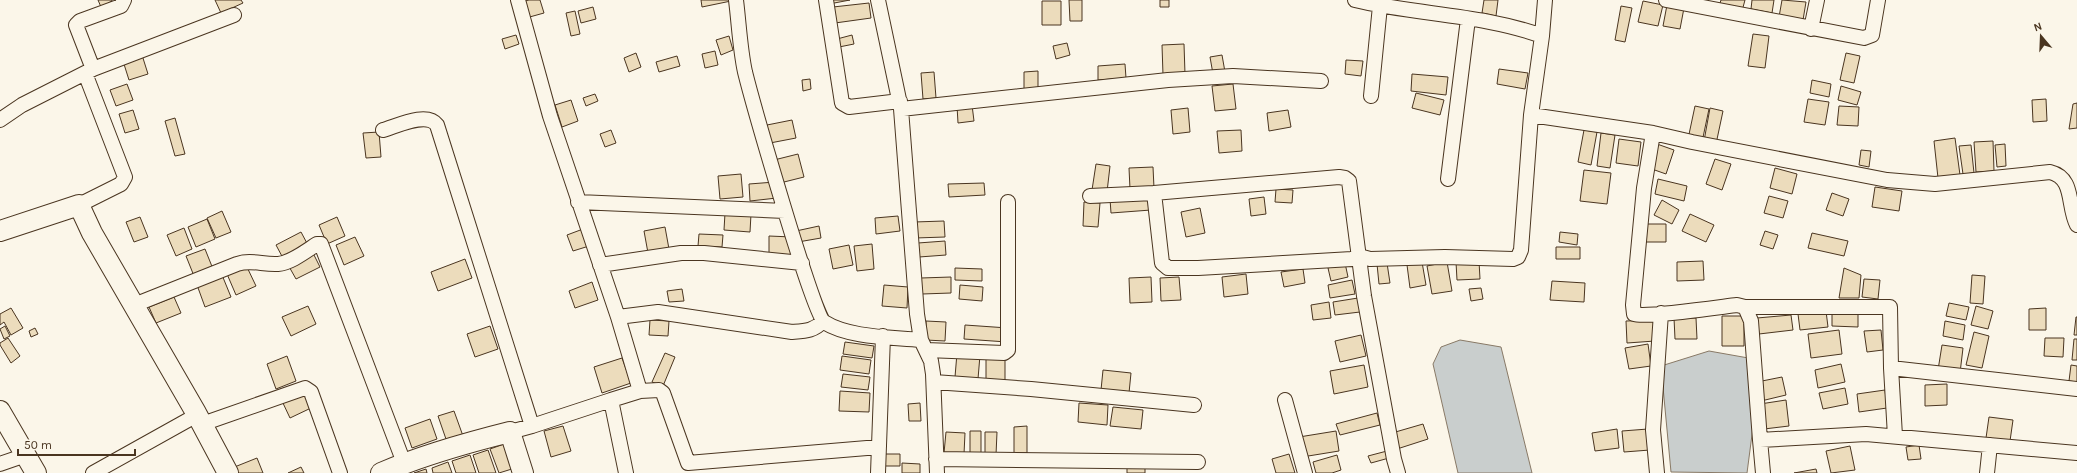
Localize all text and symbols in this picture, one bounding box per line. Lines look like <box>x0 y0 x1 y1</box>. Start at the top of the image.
north arrow <box>2021 16 2061 56</box>
text: N <box>2032 20 2044 34</box>
scale bar <box>18 431 135 457</box>
text: 50 m <box>24 438 52 452</box>

